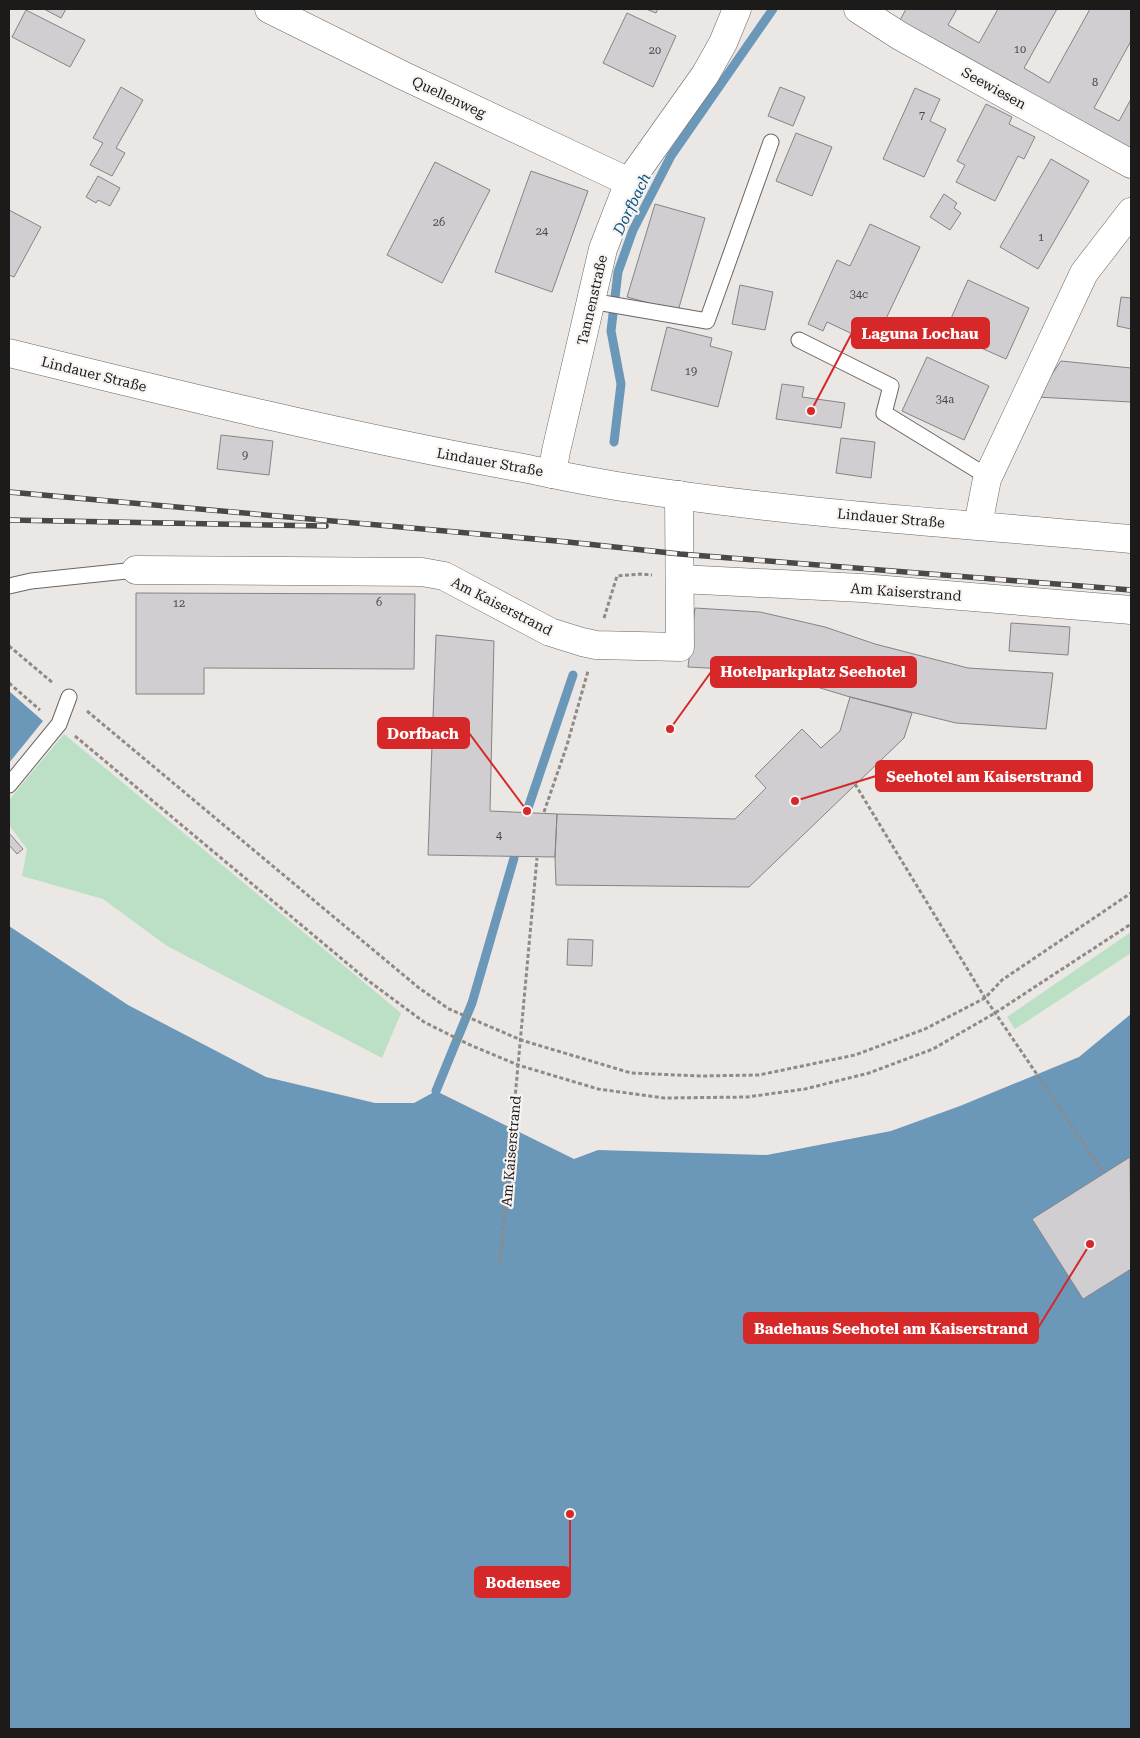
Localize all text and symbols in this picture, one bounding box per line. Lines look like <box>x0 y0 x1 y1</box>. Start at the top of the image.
house number: 10 <box>1014 43 1026 56</box>
house number: 20 <box>649 44 661 57</box>
street label: Seewiesen <box>959 64 1029 112</box>
street label: Quellenweg <box>410 73 488 121</box>
house number: 8 <box>1092 76 1098 89</box>
house number: 7 <box>919 109 925 122</box>
water label: Dorfbach <box>609 170 655 239</box>
house number: 26 <box>433 216 445 229</box>
house number: 24 <box>536 225 549 238</box>
house number: 1 <box>1038 231 1044 244</box>
street label: Tannenstraße <box>574 253 610 347</box>
house number: 34c <box>850 288 868 301</box>
callout: Laguna Lochau <box>852 318 989 348</box>
text: Laguna Lochau <box>861 325 979 343</box>
street label: Lindauer Straße <box>40 353 149 395</box>
house number: 19 <box>685 365 697 378</box>
house number: 34a <box>936 393 954 406</box>
street label: Lindauer Straße <box>435 445 545 479</box>
house number: 9 <box>242 449 248 462</box>
street label: Lindauer Straße <box>837 505 946 531</box>
street label: Am Kaiserstrand <box>449 574 555 638</box>
street label: Am Kaiserstrand <box>850 580 962 604</box>
house number: 6 <box>376 596 382 609</box>
house number: 12 <box>173 597 185 610</box>
callout: Hotelparkplatz Seehotel <box>711 657 916 687</box>
text: Hotelparkplatz Seehotel <box>720 663 906 681</box>
callout: Dorfbach <box>378 718 469 748</box>
text: Dorfbach <box>387 725 459 743</box>
callout: Seehotel am Kaiserstrand <box>876 761 1092 791</box>
text: Seehotel am Kaiserstrand <box>886 768 1082 786</box>
house number: 4 <box>496 829 503 842</box>
street label: Am Kaiserstrand <box>498 1095 524 1207</box>
callout: Badehaus Seehotel am Kaiserstrand <box>744 1313 1038 1343</box>
text: Badehaus Seehotel am Kaiserstrand <box>754 1320 1028 1338</box>
callout: Bodensee <box>475 1567 570 1597</box>
text: Bodensee <box>486 1574 561 1592</box>

